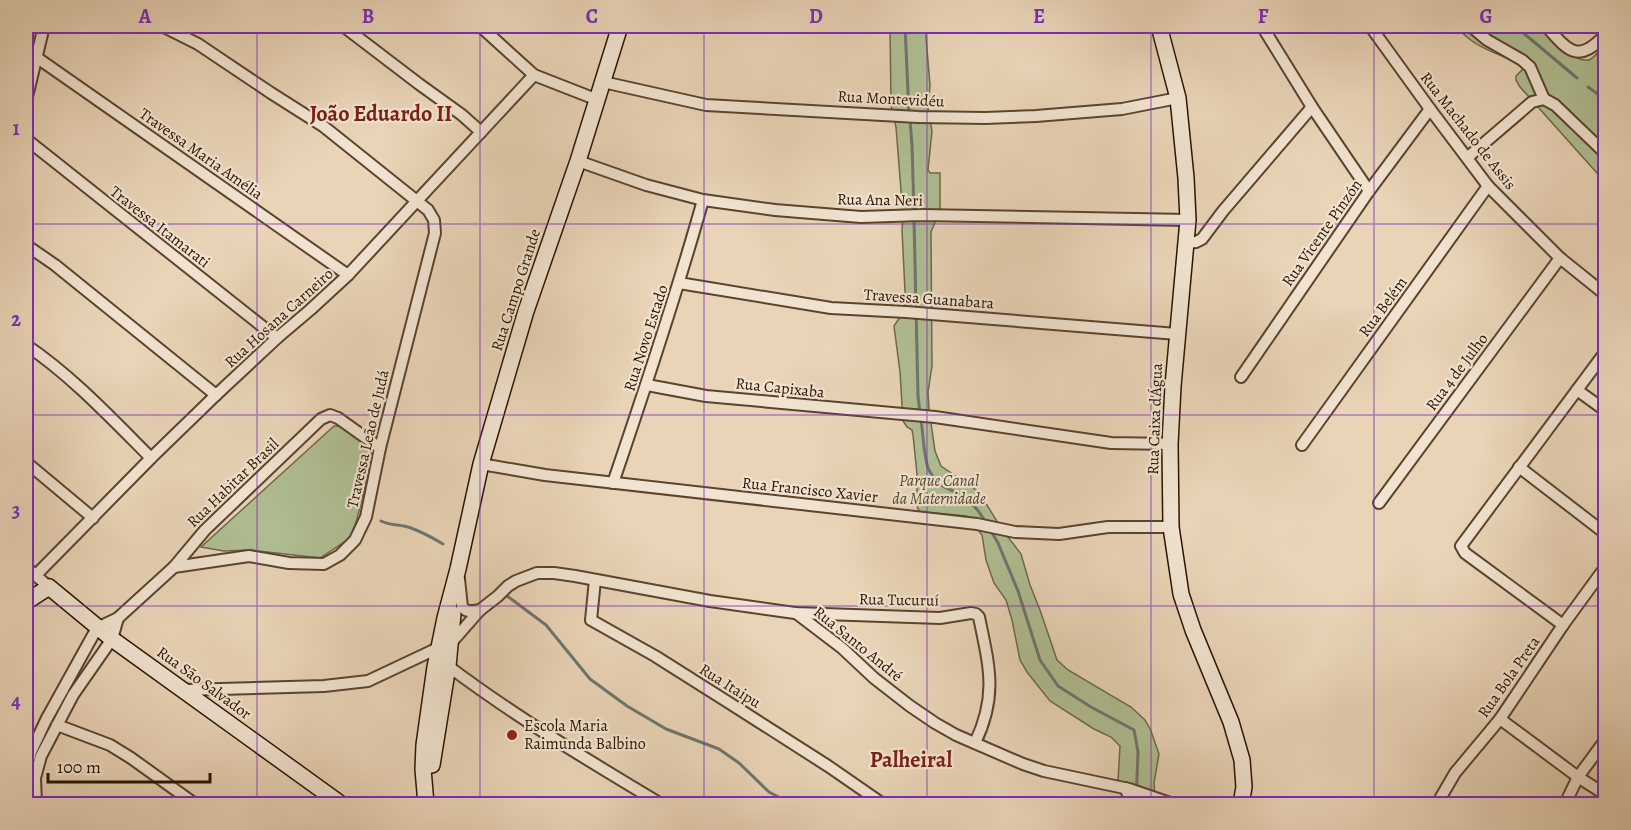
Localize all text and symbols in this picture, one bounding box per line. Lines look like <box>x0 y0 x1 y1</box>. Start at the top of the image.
text: A <box>138 3 152 30</box>
text: B <box>362 3 374 30</box>
text: C <box>586 3 598 30</box>
text: D <box>809 3 823 30</box>
text: E <box>1033 3 1045 30</box>
text: F <box>1258 3 1269 30</box>
text: G <box>1479 3 1493 30</box>
street label: Rua Machado de Assis <box>1415 67 1521 195</box>
street label: Rua Montevidéu <box>837 85 945 113</box>
district label: João Eduardo II <box>310 99 452 129</box>
street label: Travessa Maria Amélia <box>135 103 268 205</box>
text: 1 <box>12 115 20 142</box>
street label: Rua Vicente Pinzón <box>1277 175 1367 291</box>
street label: Travessa Itamarati <box>105 181 215 273</box>
street label: Rua Ana Neri <box>837 188 923 212</box>
street label: Rua Campo Grande <box>486 226 546 354</box>
street label: Rua Hosana Carneiro <box>220 263 338 373</box>
street label: Rua Belém <box>1354 272 1412 342</box>
street label: Rua Novo Estado <box>618 282 674 394</box>
street label: Travessa Guanabara <box>863 283 995 315</box>
text: 2 <box>11 306 21 333</box>
street label: Rua 4 de Julho <box>1421 329 1493 415</box>
street label: Rua Caixa d'Água <box>1142 362 1168 475</box>
street label: Travessa Leão de Judá <box>341 367 395 510</box>
street label: Rua Capixaba <box>734 372 826 404</box>
street label: Rua Habitar Brasil <box>182 433 284 533</box>
park label: Parque Canal da Maternidade <box>892 470 986 510</box>
street label: Rua Francisco Xavier <box>741 472 879 508</box>
text: 3 <box>12 497 20 524</box>
street label: Rua Tucuruí <box>859 588 939 612</box>
street label: Rua Santo André <box>809 601 907 687</box>
street label: Rua Bola Preta <box>1473 631 1546 722</box>
street label: Rua São Salvador <box>152 641 256 725</box>
street label: Rua Itaipu <box>695 658 765 714</box>
text: 4 <box>11 688 21 715</box>
place label: Escola Maria Raimunda Balbino <box>524 715 646 755</box>
marker: Escola Maria Raimunda Balbino <box>505 728 519 742</box>
district label: Palheiral <box>870 745 952 775</box>
scale bar <box>48 746 210 784</box>
text: 100 m <box>57 755 101 779</box>

